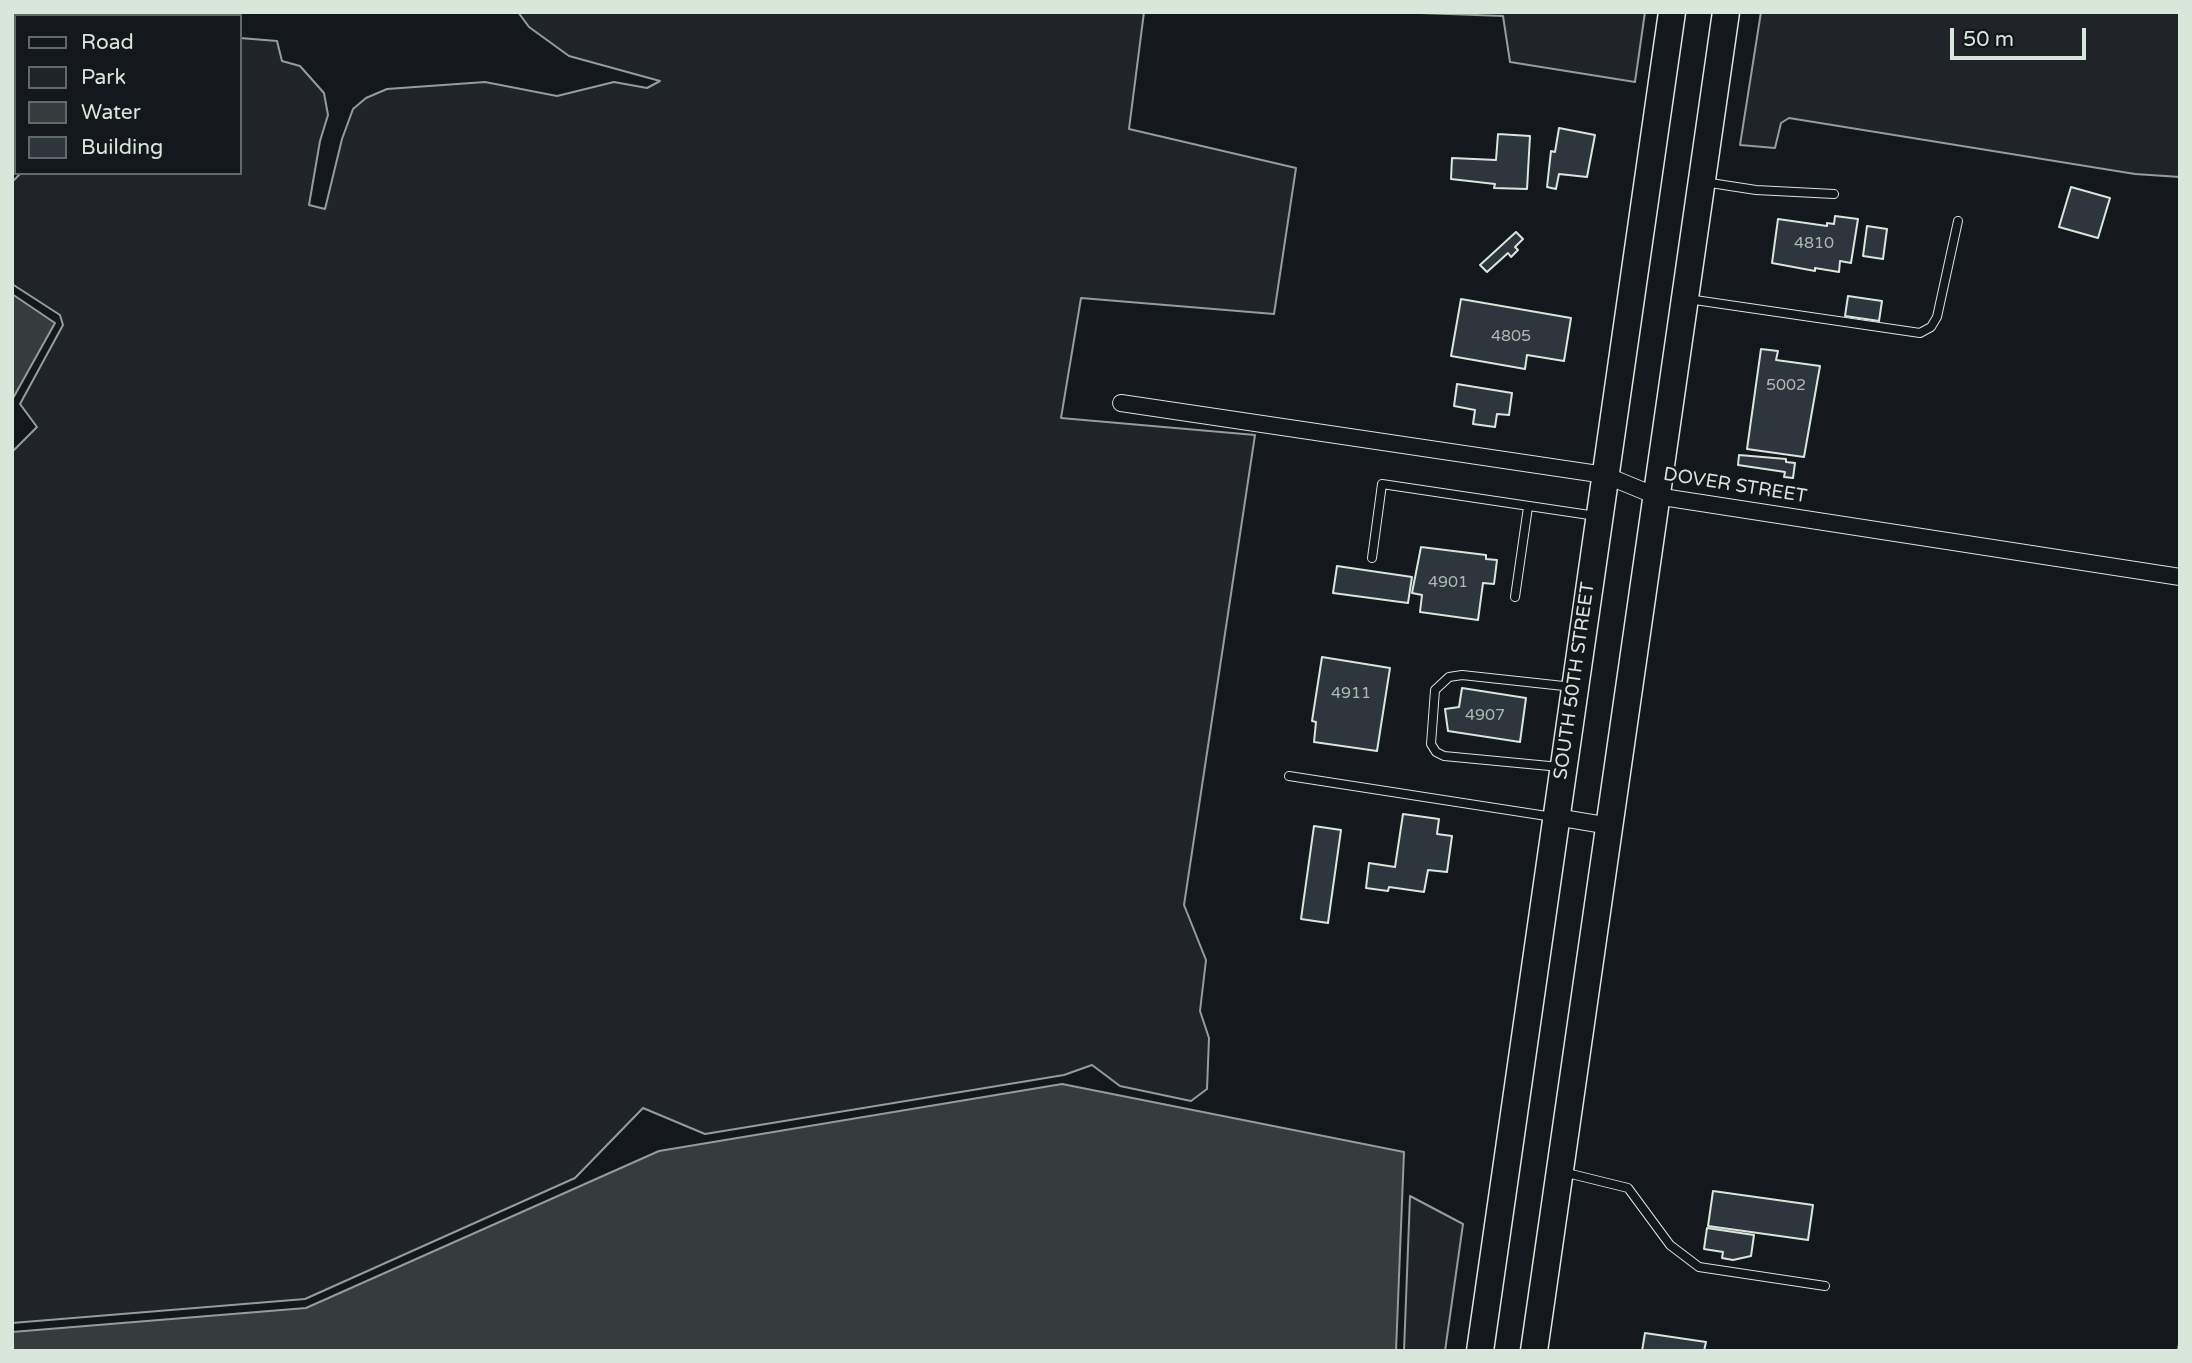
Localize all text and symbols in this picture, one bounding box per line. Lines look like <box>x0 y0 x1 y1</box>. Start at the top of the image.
legend <box>14 14 242 175</box>
scale bar <box>1954 14 2090 58</box>
text: 50 m <box>1963 27 2014 52</box>
text: Road <box>81 30 134 55</box>
text: Park <box>81 65 126 90</box>
text: Water <box>81 100 141 125</box>
text: Building <box>81 135 163 160</box>
house number: 4810 <box>1794 234 1834 254</box>
house number: 4805 <box>1491 327 1531 347</box>
house number: 5002 <box>1766 376 1806 396</box>
street label: DOVER STREET <box>1662 463 1808 509</box>
house number: 4901 <box>1428 573 1468 593</box>
street label: SOUTH 50TH STREET <box>1550 581 1600 781</box>
house number: 4911 <box>1331 684 1371 704</box>
house number: 4907 <box>1465 706 1505 726</box>

